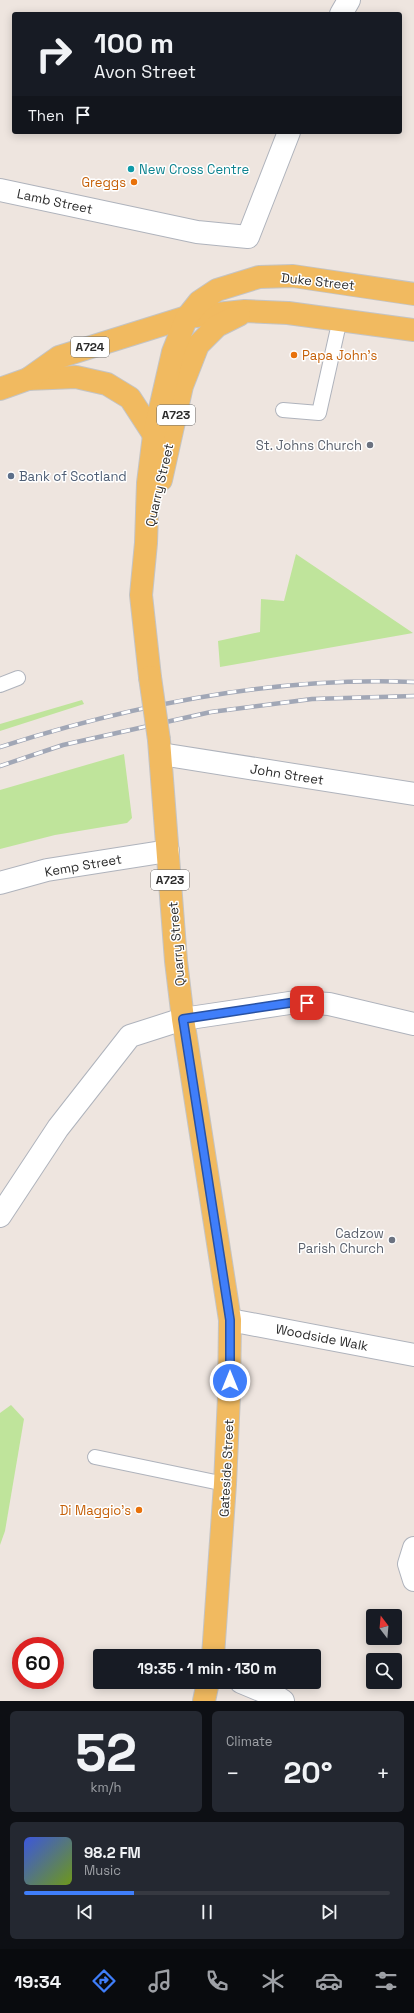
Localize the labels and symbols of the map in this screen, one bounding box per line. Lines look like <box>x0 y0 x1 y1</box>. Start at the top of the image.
place label: New Cross Centre <box>139 161 249 178</box>
marker: New Cross Centre <box>126 164 136 174</box>
place label: Greggs <box>82 174 126 191</box>
marker: Greggs <box>129 177 139 187</box>
street label: Lamb Street <box>15 185 94 218</box>
street label: Duke Street <box>280 269 356 294</box>
road number: A724 <box>71 337 109 357</box>
place label: Papa John's <box>302 347 378 364</box>
marker: Papa John's <box>289 350 299 360</box>
road number: A723 <box>157 405 195 425</box>
place label: St. Johns Church <box>256 437 362 454</box>
marker: St. Johns Church <box>365 440 375 450</box>
street label: Quarry Street <box>142 442 177 528</box>
place label: Bank of Scotland <box>19 468 127 485</box>
marker: Bank of Scotland <box>6 471 16 481</box>
street label: John Street <box>249 760 325 789</box>
street label: Kemp Street <box>43 850 123 881</box>
road number: A723 <box>151 870 189 890</box>
street label: Quarry Street <box>164 901 189 987</box>
pin <box>290 986 324 1020</box>
place label: Cadzow Parish Church <box>298 1225 384 1257</box>
marker: Cadzow Parish Church <box>387 1235 397 1245</box>
street label: Woodside Walk <box>274 1320 370 1355</box>
position arrow <box>209 1360 251 1402</box>
street label: Gateside Street <box>215 1419 238 1518</box>
place label: Di Maggio's <box>60 1502 131 1519</box>
marker: Di Maggio's <box>134 1505 144 1515</box>
north arrow <box>366 1609 402 1645</box>
speed limit sign: 60 <box>12 1637 64 1689</box>

